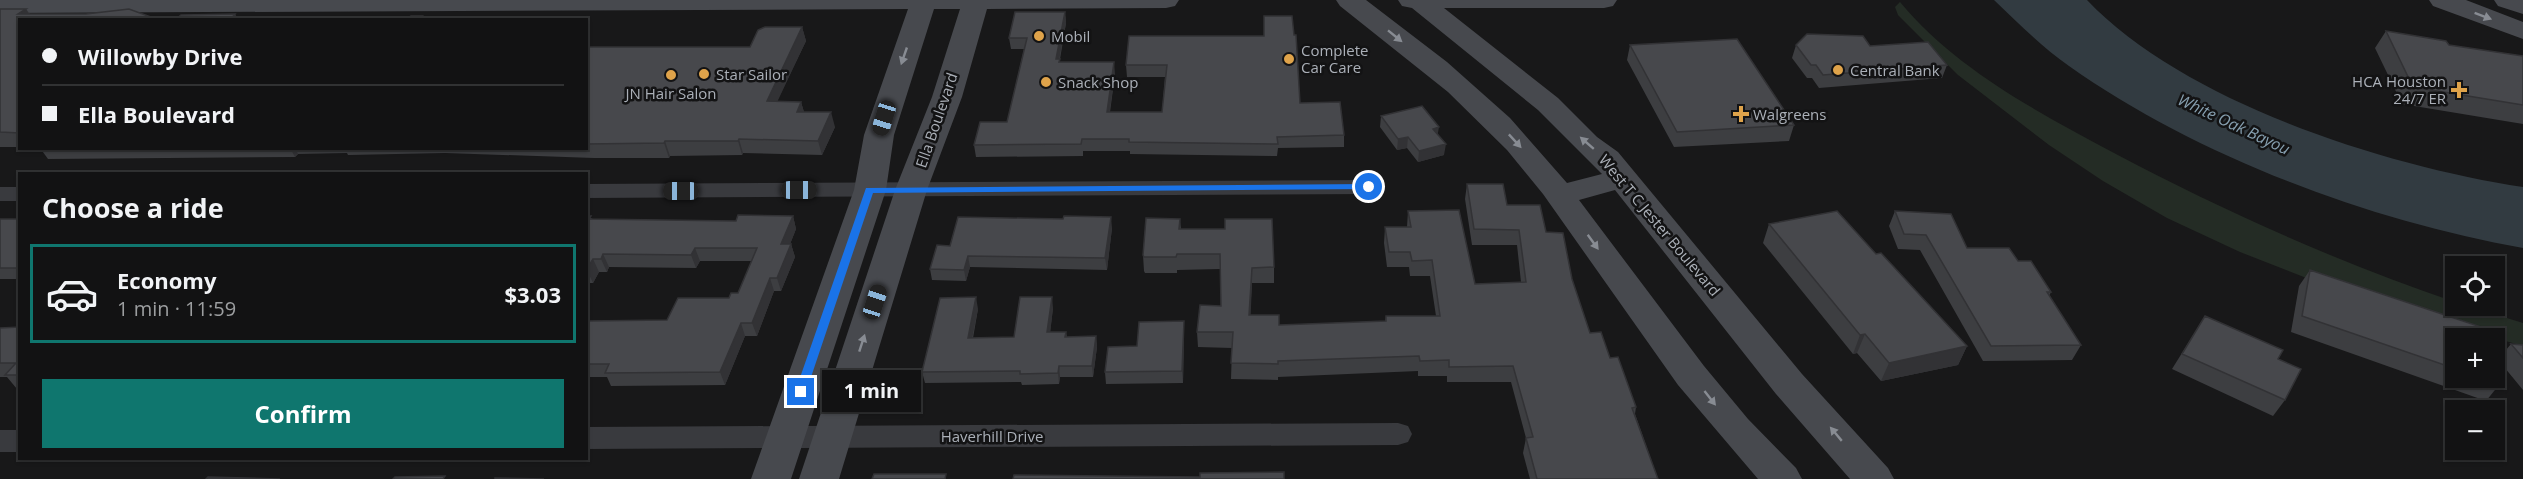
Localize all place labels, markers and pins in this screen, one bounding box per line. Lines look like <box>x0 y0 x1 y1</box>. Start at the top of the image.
place label: Mobil <box>1051 26 1090 46</box>
marker: Mobil <box>1032 29 1046 43</box>
place label: Complete Car Care <box>1301 40 1369 77</box>
marker: Complete Car Care <box>1282 52 1296 66</box>
place label: Central Bank <box>1850 60 1940 80</box>
marker: Central Bank <box>1831 63 1845 77</box>
place label: Star Sailor <box>716 64 787 84</box>
marker: Star Sailor <box>697 67 711 81</box>
marker: JN Hair Salon <box>664 68 678 82</box>
place label: HCA Houston 24/7 ER <box>2352 71 2447 108</box>
place label: Snack Shop <box>1058 72 1138 92</box>
marker: Snack Shop <box>1039 75 1053 89</box>
marker: HCA Houston 24/7 ER <box>2450 81 2468 99</box>
place label: JN Hair Salon <box>624 83 717 103</box>
place label: Walgreens <box>1753 104 1826 124</box>
marker: Walgreens <box>1734 107 1748 121</box>

